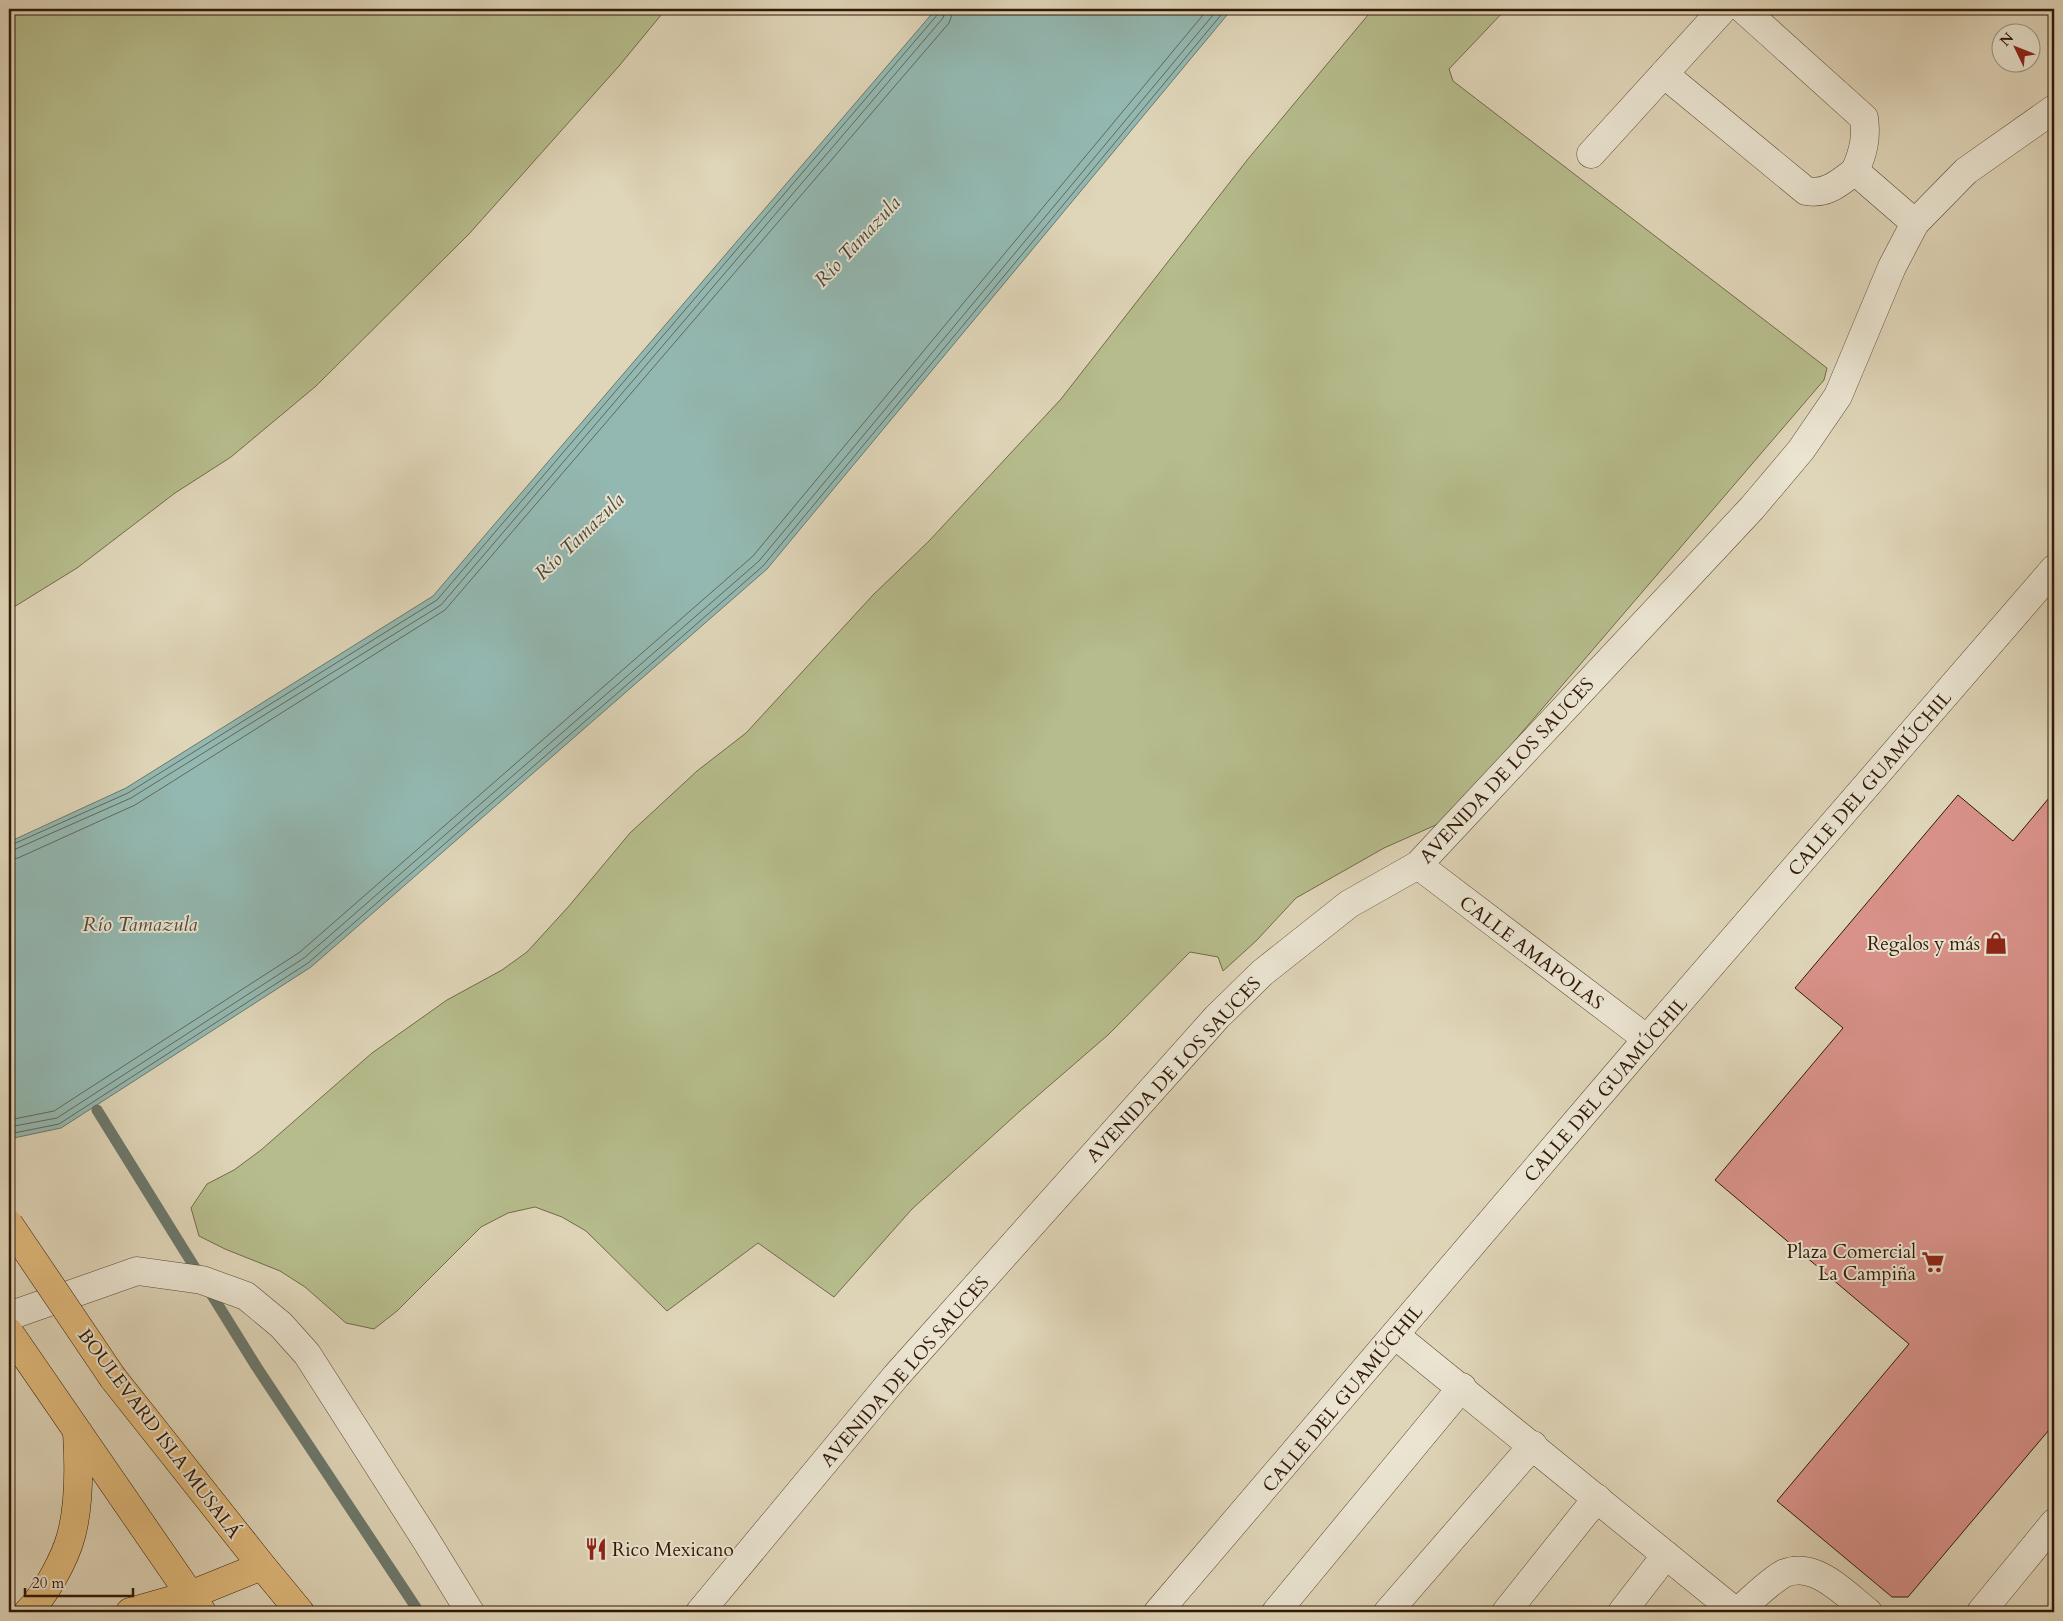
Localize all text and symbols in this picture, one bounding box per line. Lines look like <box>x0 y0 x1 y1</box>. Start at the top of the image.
north arrow <box>1990 22 2040 72</box>
text: N <box>1996 29 2018 50</box>
water label: Río Tamazula <box>808 190 907 293</box>
water label: Río Tamazula <box>529 487 630 586</box>
street label: AVENIDA DE LOS SAUCES <box>1414 672 1600 869</box>
street label: CALLE DEL GUAMÚCHIL <box>1782 685 1958 882</box>
street label: CALLE AMAPOLAS <box>1454 890 1609 1016</box>
water label: Río Tamazula <box>82 911 198 938</box>
shop icon: Regalos y más <box>1983 930 2009 956</box>
place label: Regalos y más <box>1867 931 1980 957</box>
street label: AVENIDA DE LOS SAUCES <box>1081 971 1267 1168</box>
street label: CALLE DEL GUAMÚCHIL <box>1518 991 1694 1188</box>
place label: Plaza Comercial La Campiña <box>1786 1239 1916 1287</box>
supermarket icon: Plaza Comercial La Campiña <box>1920 1249 1946 1275</box>
street label: AVENIDA DE LOS SAUCES <box>815 1271 995 1473</box>
street label: CALLE DEL GUAMÚCHIL <box>1256 1299 1429 1498</box>
street label: BOULEVARD ISLA MUSALÁ <box>72 1323 247 1544</box>
restaurant icon: Rico Mexicano <box>583 1536 609 1562</box>
place label: Rico Mexicano <box>612 1537 734 1563</box>
scale bar <box>25 1566 132 1598</box>
text: 20 m <box>32 1573 64 1593</box>

